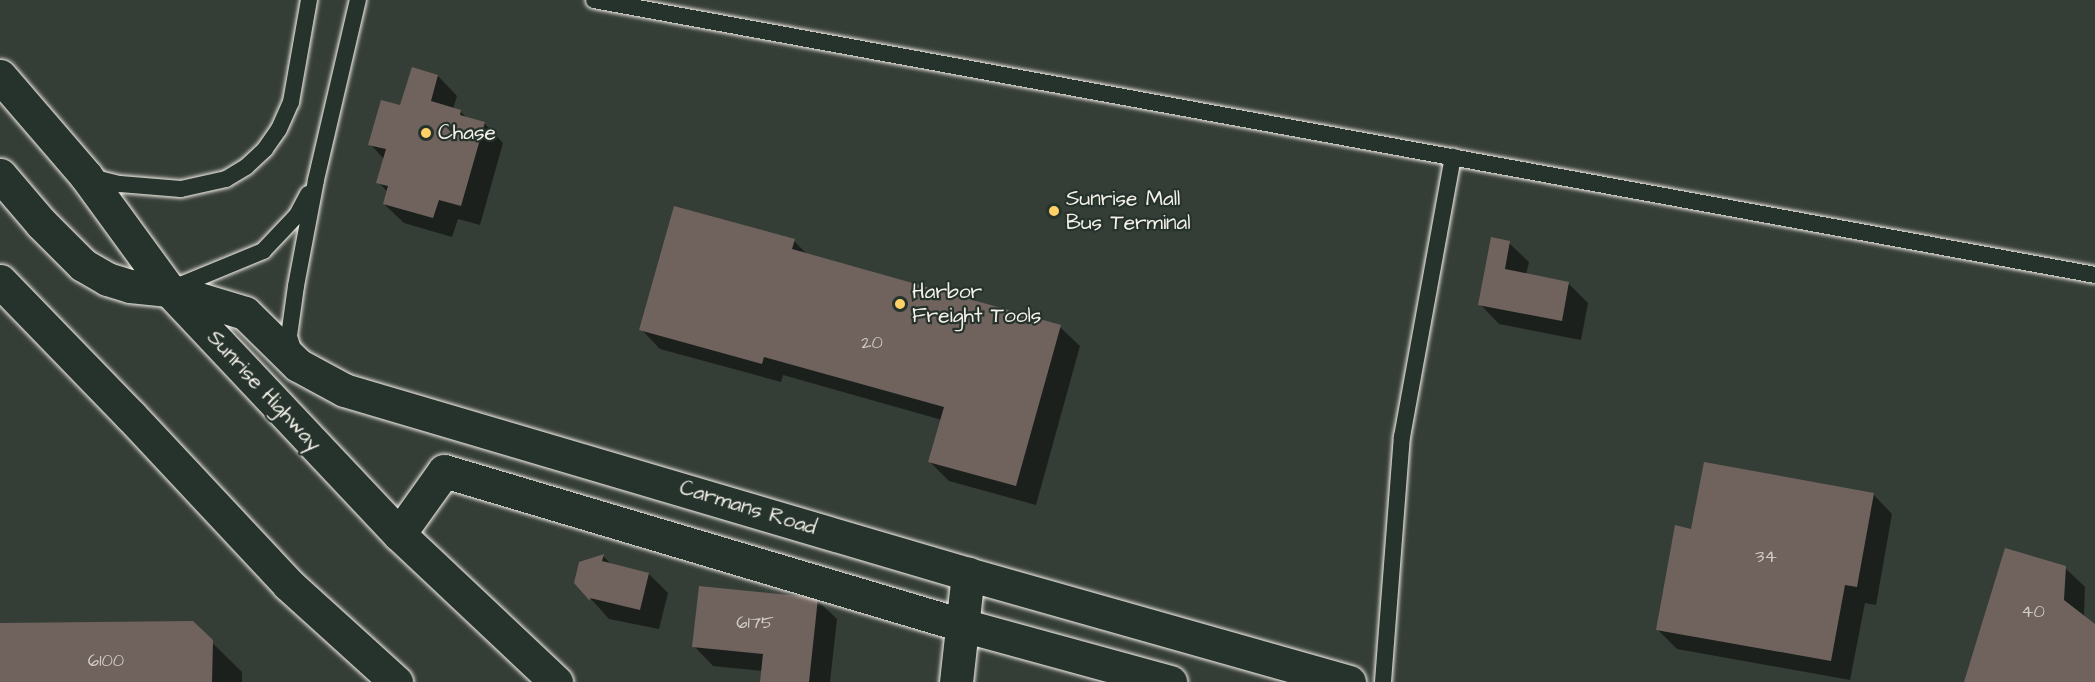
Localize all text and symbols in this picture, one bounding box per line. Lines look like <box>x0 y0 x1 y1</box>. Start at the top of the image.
place label: Chase <box>438 120 496 146</box>
marker: Chase <box>419 126 433 140</box>
place label: Sunrise Mall Bus Terminal <box>1066 186 1191 236</box>
marker: Sunrise Mall Bus Terminal <box>1047 204 1061 218</box>
place label: Harbor Freight Tools <box>912 279 1041 329</box>
marker: Harbor Freight Tools <box>893 297 907 311</box>
street label: Sunrise Highway <box>202 325 326 457</box>
house number: 20 <box>861 332 883 354</box>
street label: Carmans Road <box>676 475 820 541</box>
house number: 34 <box>1755 546 1777 568</box>
house number: 40 <box>2021 601 2045 623</box>
house number: 6175 <box>736 612 774 634</box>
house number: 6100 <box>88 650 124 672</box>

